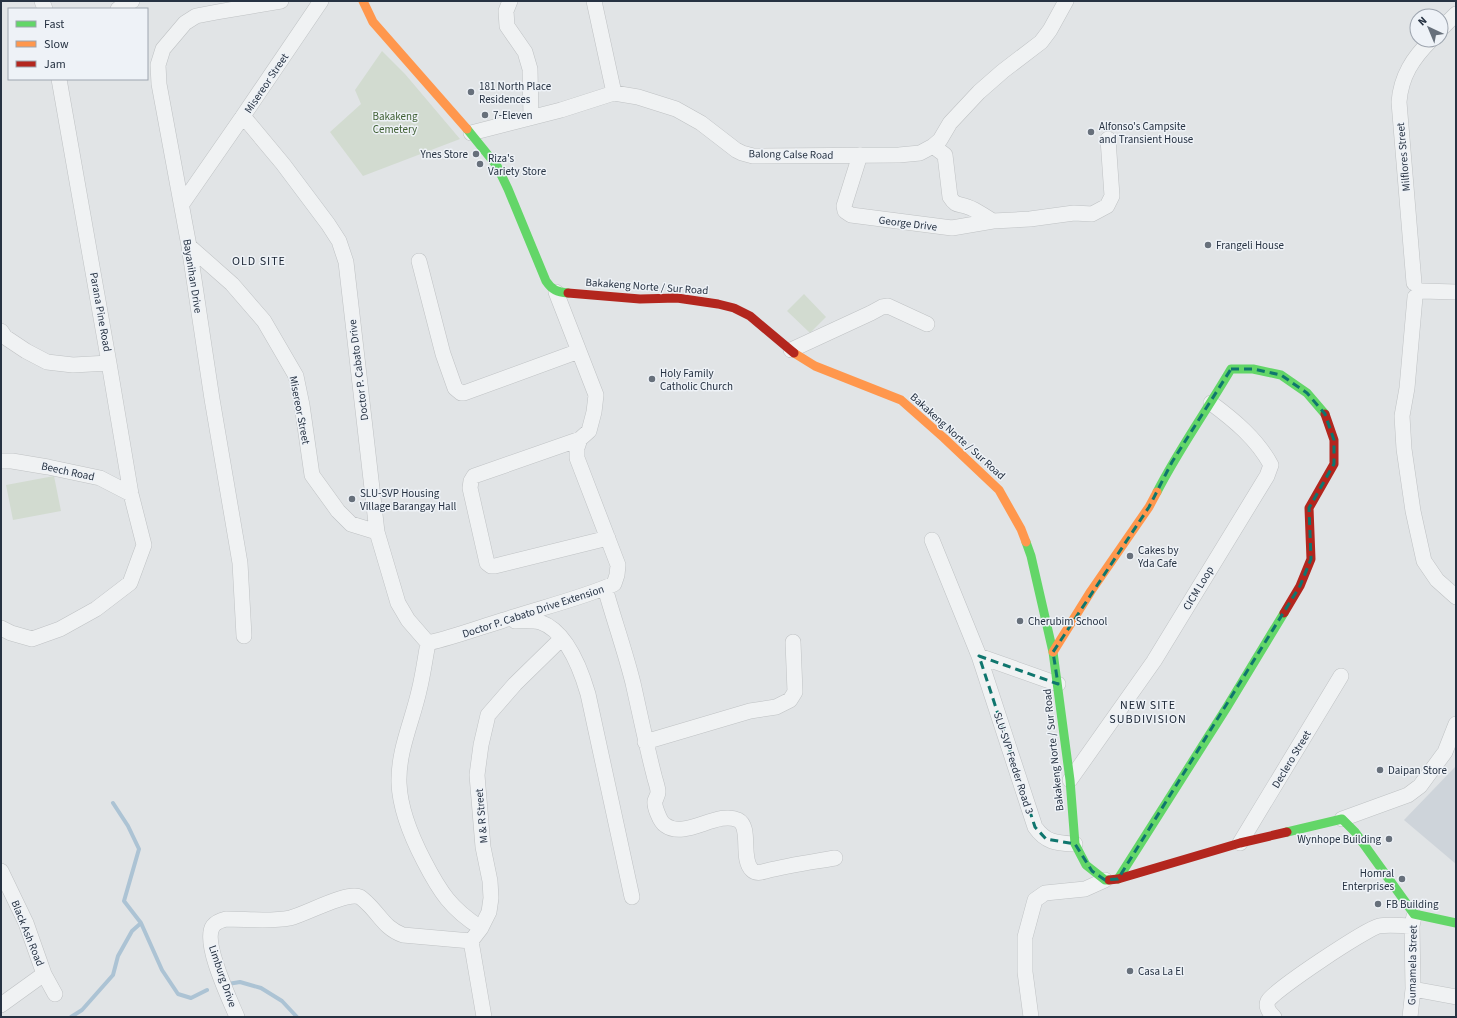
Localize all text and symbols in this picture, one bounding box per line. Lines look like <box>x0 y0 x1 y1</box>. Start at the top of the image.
legend <box>8 8 148 80</box>
north arrow <box>1409 8 1449 48</box>
text: N <box>1415 13 1430 29</box>
text: Fast <box>44 16 64 33</box>
text: Slow <box>44 36 69 53</box>
street label: Misereor Street <box>241 50 292 116</box>
text: Jam <box>44 56 66 73</box>
place label: 181 North Place Residences <box>479 79 552 107</box>
marker: 181 North Place Residences <box>466 87 476 97</box>
place label: 7-Eleven <box>493 108 533 123</box>
park label: Bakakeng Cemetery <box>372 109 418 137</box>
marker: 7-Eleven <box>480 110 490 120</box>
place label: Alfonso's Campsite and Transient House <box>1099 119 1194 147</box>
street label: Milflores Street <box>1393 122 1414 192</box>
marker: Alfonso's Campsite and Transient House <box>1086 127 1096 137</box>
street label: Balong Calse Road <box>748 146 834 163</box>
place label: Ynes Store <box>420 147 469 162</box>
marker: Ynes Store <box>471 149 481 159</box>
place label: Riza's Variety Store <box>488 151 547 179</box>
marker: Riza's Variety Store <box>475 159 485 169</box>
street label: George Drive <box>878 212 939 235</box>
street label: Bayanihan Drive <box>179 238 206 315</box>
place label: Frangeli House <box>1216 238 1285 253</box>
marker: Frangeli House <box>1203 240 1213 250</box>
district label: OLD SITE <box>232 253 286 270</box>
street label: Parana Pine Road <box>86 271 115 353</box>
street label: Bakakeng Norte / Sur Road <box>585 275 709 298</box>
street label: Doctor P. Cabato Drive <box>345 318 372 421</box>
place label: Holy Family Catholic Church <box>660 366 733 394</box>
marker: Holy Family Catholic Church <box>647 374 657 384</box>
street label: Misereor Street <box>286 375 314 446</box>
street label: Bakakeng Norte / Sur Road <box>907 390 1008 483</box>
street label: Beech Road <box>40 459 96 484</box>
place label: SLU-SVP Housing Village Barangay Hall <box>360 486 456 514</box>
marker: SLU-SVP Housing Village Barangay Hall <box>347 494 357 504</box>
place label: Cakes by Yda Cafe <box>1137 543 1179 571</box>
marker: Cakes by Yda Cafe <box>1125 551 1135 561</box>
street label: CICM Loop <box>1179 563 1217 613</box>
street label: Doctor P. Cabato Drive Extension <box>460 581 606 642</box>
place label: Cherubim School <box>1028 614 1107 629</box>
marker: Cherubim School <box>1015 616 1025 626</box>
street label: Bakakeng Norte / Sur Road <box>1040 688 1067 812</box>
district label: NEW SITE SUBDIVISION <box>1109 697 1187 728</box>
street label: SLU-SVP Feeder Road 3 <box>990 710 1037 816</box>
street label: Declero Street <box>1268 727 1315 791</box>
place label: Daipan Store <box>1388 763 1448 778</box>
marker: Daipan Store <box>1375 765 1385 775</box>
street label: M & R Street <box>472 788 491 844</box>
place label: Wynhope Building <box>1297 832 1381 847</box>
marker: Wynhope Building <box>1384 834 1394 844</box>
place label: Homral Enterprises <box>1342 866 1394 894</box>
marker: Homral Enterprises <box>1397 874 1407 884</box>
place label: FB Building <box>1386 897 1439 912</box>
street label: Black Ash Road <box>7 898 48 968</box>
marker: FB Building <box>1373 899 1383 909</box>
street label: Gumamela Street <box>1404 925 1421 1005</box>
street label: Limburg Drive <box>205 943 240 1010</box>
place label: Casa La El <box>1138 964 1184 979</box>
marker: Casa La El <box>1125 966 1135 976</box>

